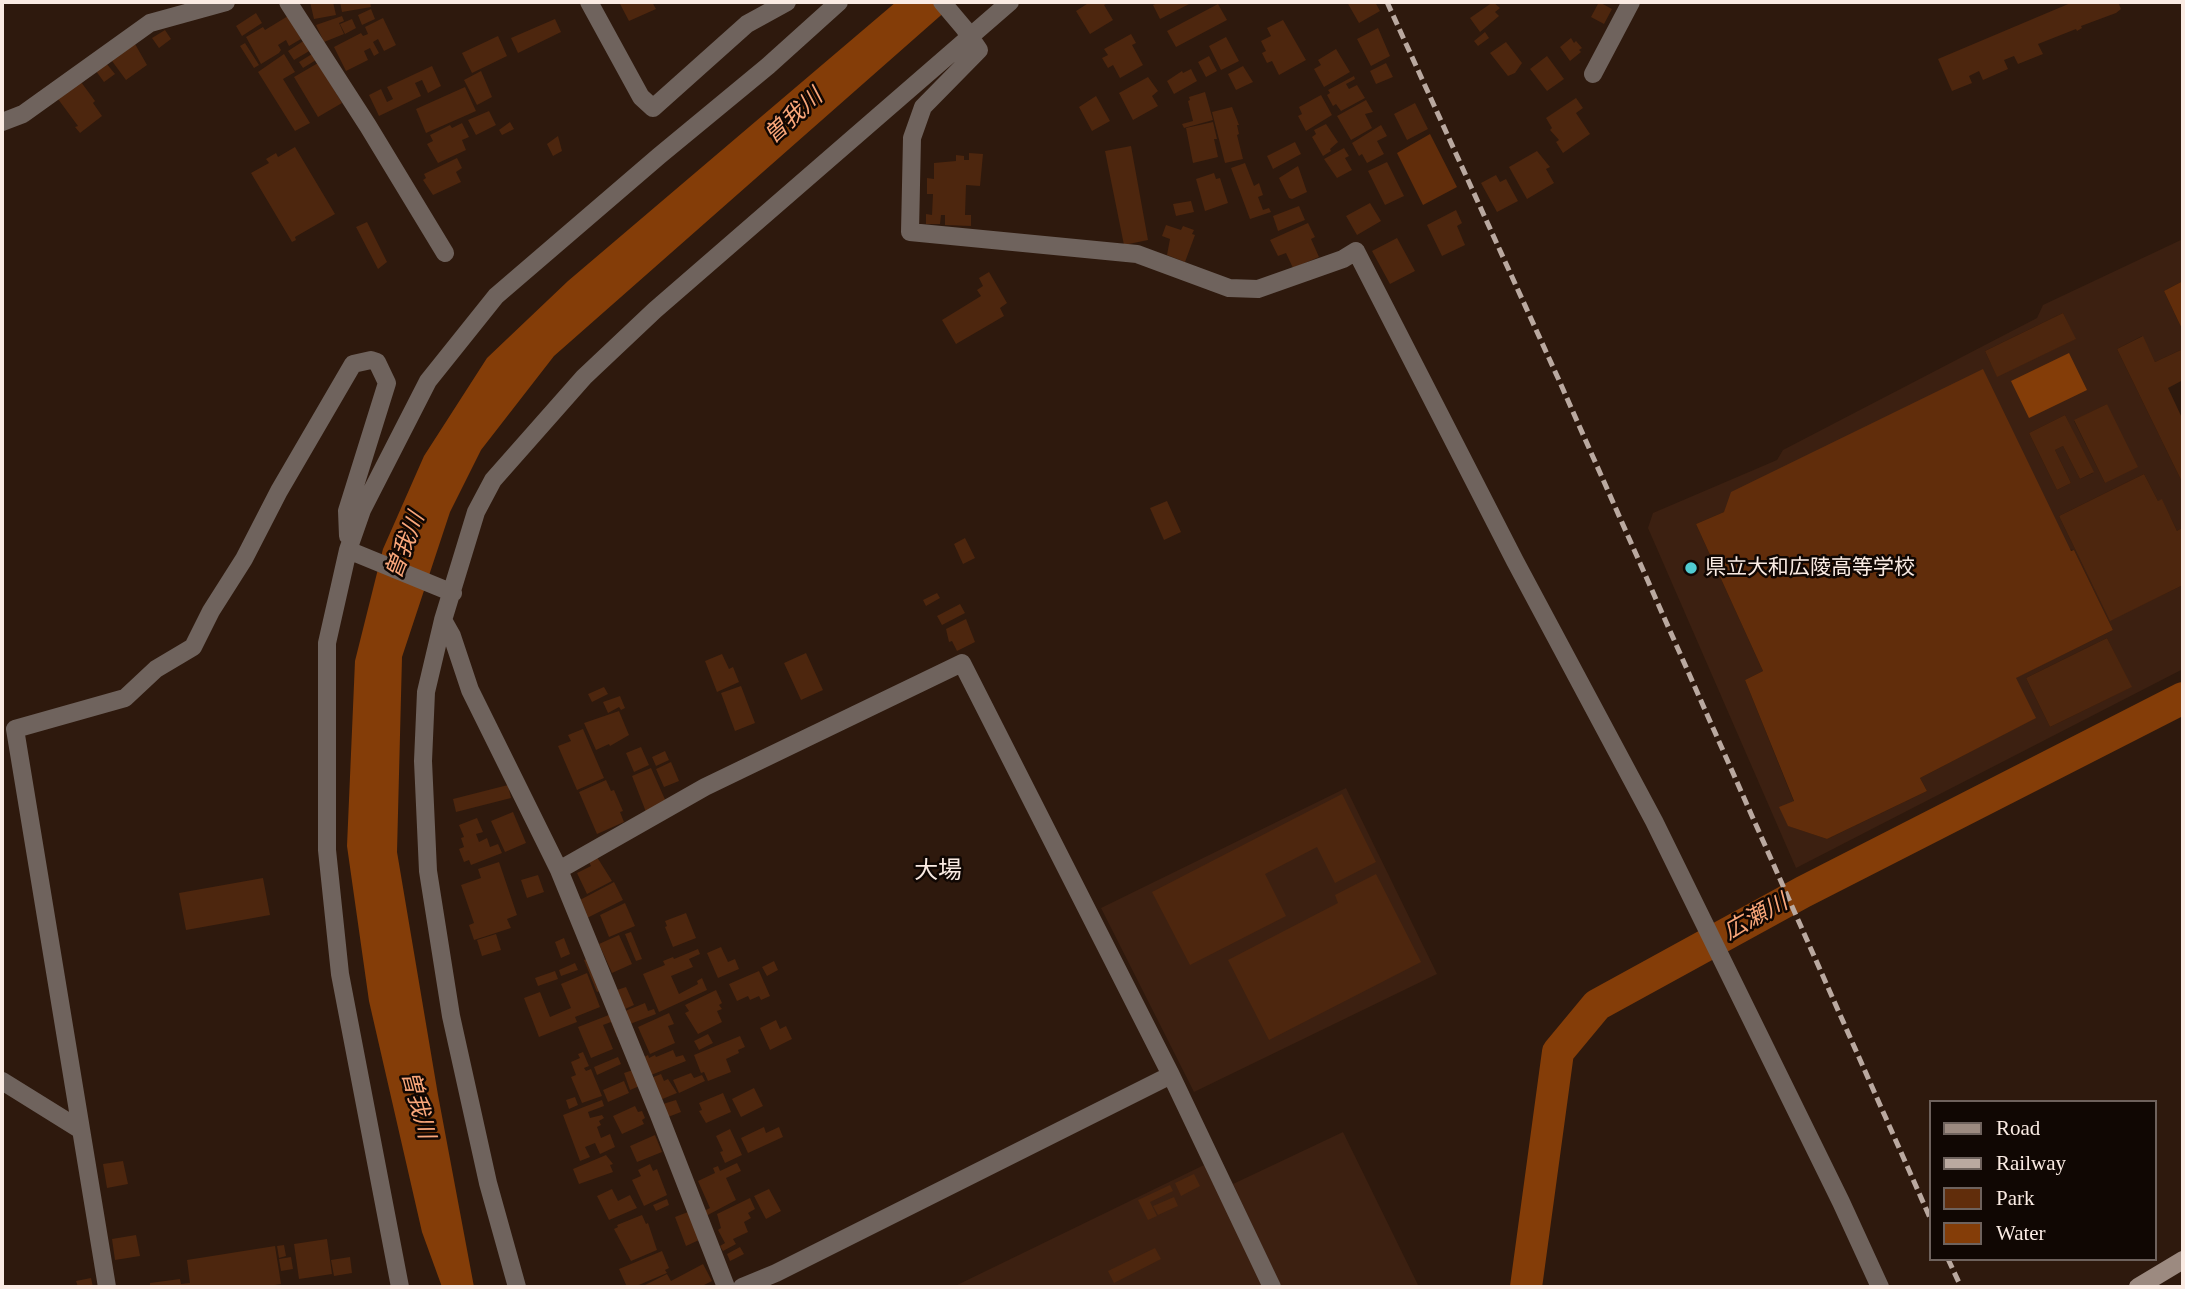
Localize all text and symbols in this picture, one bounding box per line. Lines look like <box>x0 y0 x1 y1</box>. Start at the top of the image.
water label: 曽我川 <box>759 84 829 150</box>
water label: 曽我川 <box>381 509 431 583</box>
place label: 県立大和広陵高等学校 <box>1705 555 1915 581</box>
marker: 県立大和広陵高等学校 <box>1683 560 1699 576</box>
district label: 大場 <box>914 858 962 886</box>
water label: 広瀬川 <box>1719 889 1793 947</box>
water label: 曽我川 <box>395 1068 439 1142</box>
legend <box>1930 1100 2157 1261</box>
text: Road <box>1996 1116 2040 1140</box>
text: Railway <box>1996 1151 2066 1175</box>
text: Park <box>1996 1186 2035 1210</box>
text: Water <box>1996 1221 2046 1245</box>

